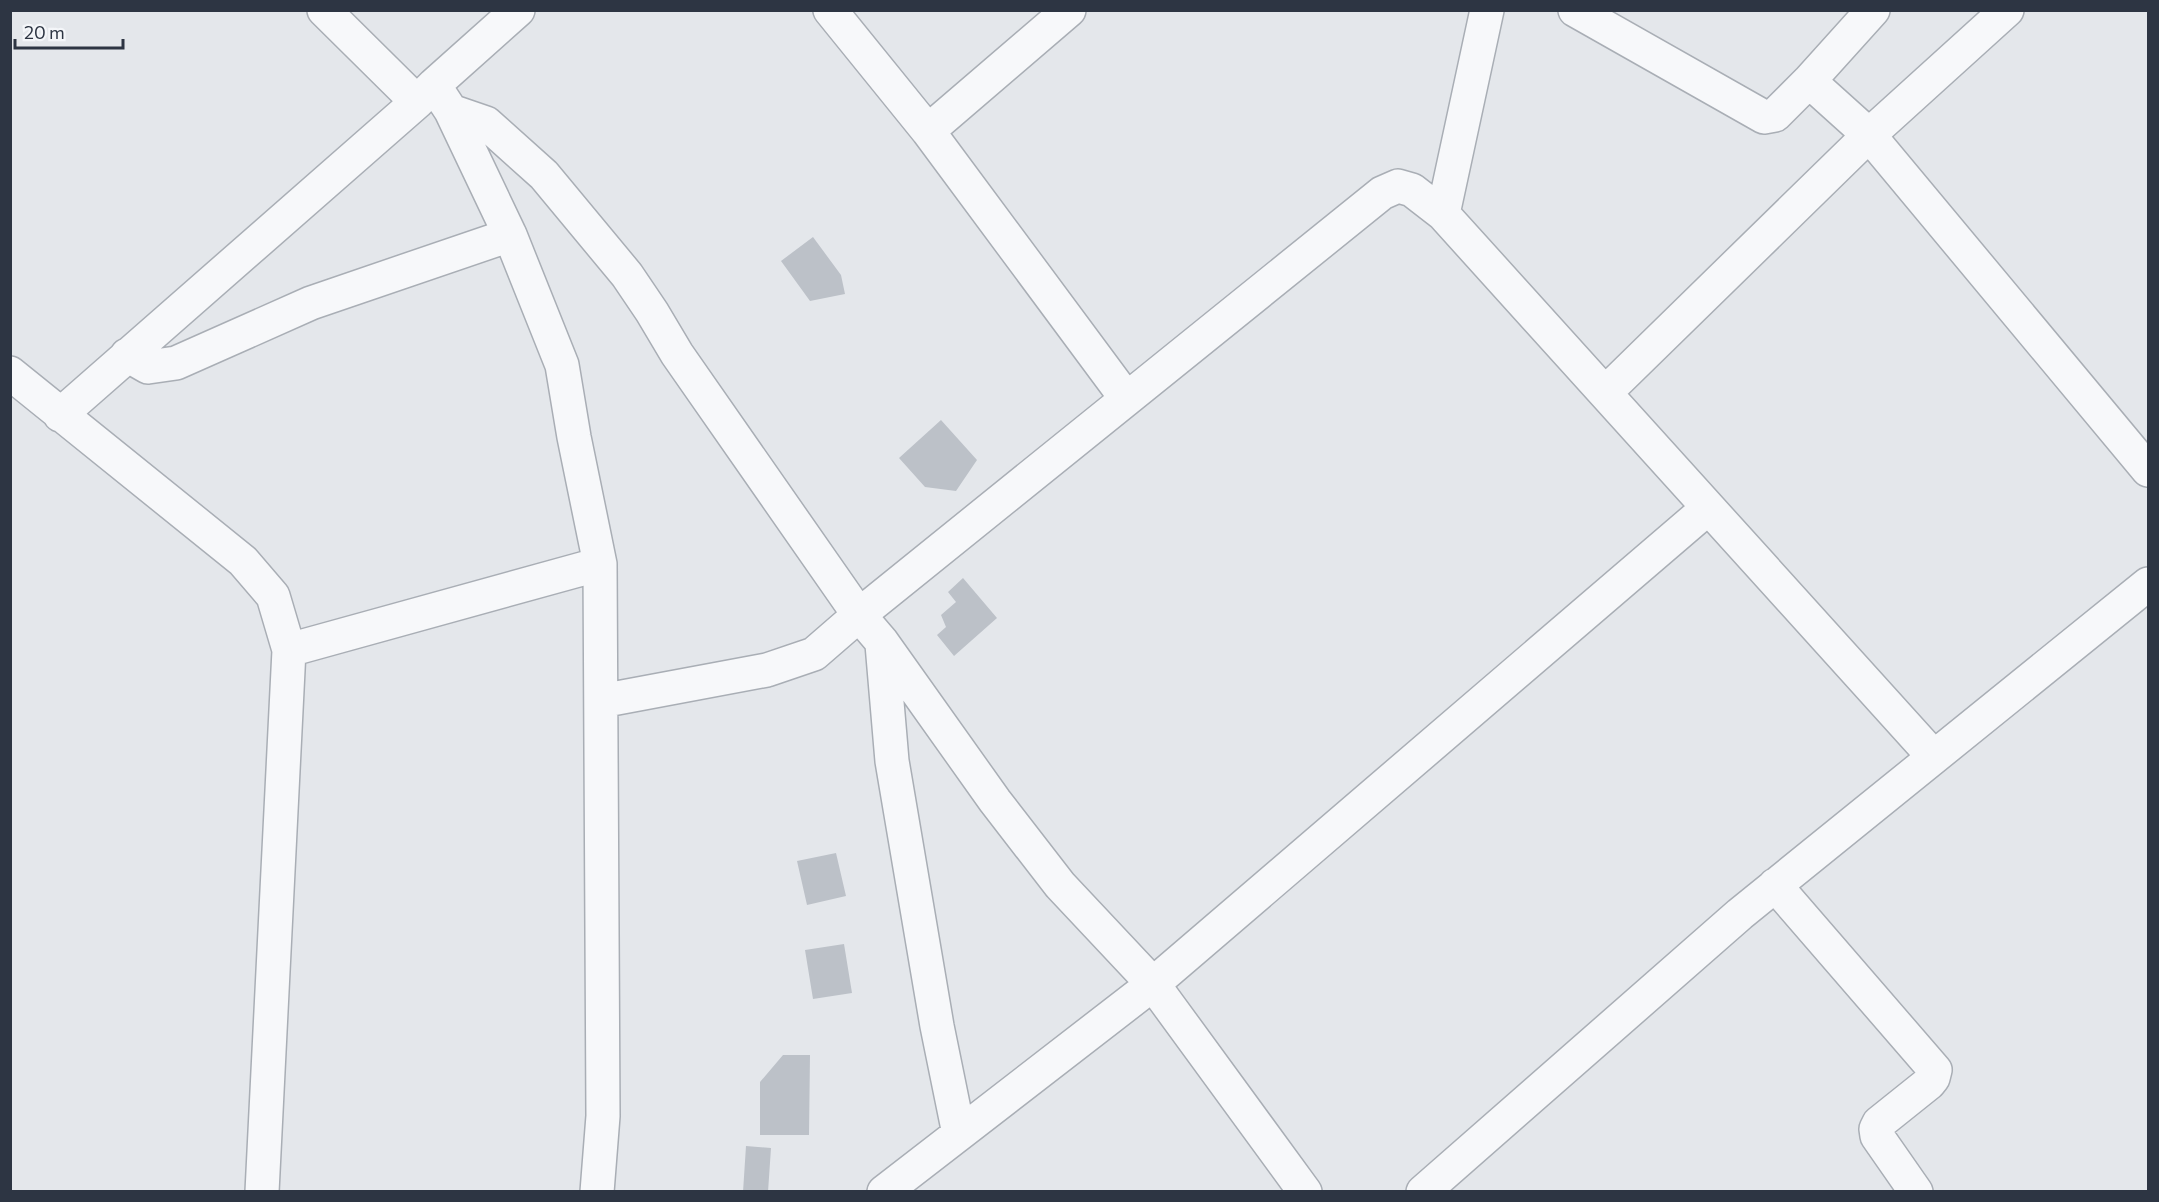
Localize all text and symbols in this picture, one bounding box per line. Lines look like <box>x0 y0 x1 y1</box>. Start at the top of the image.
scale bar <box>15 12 123 50</box>
text: 20 m <box>24 21 65 43</box>

